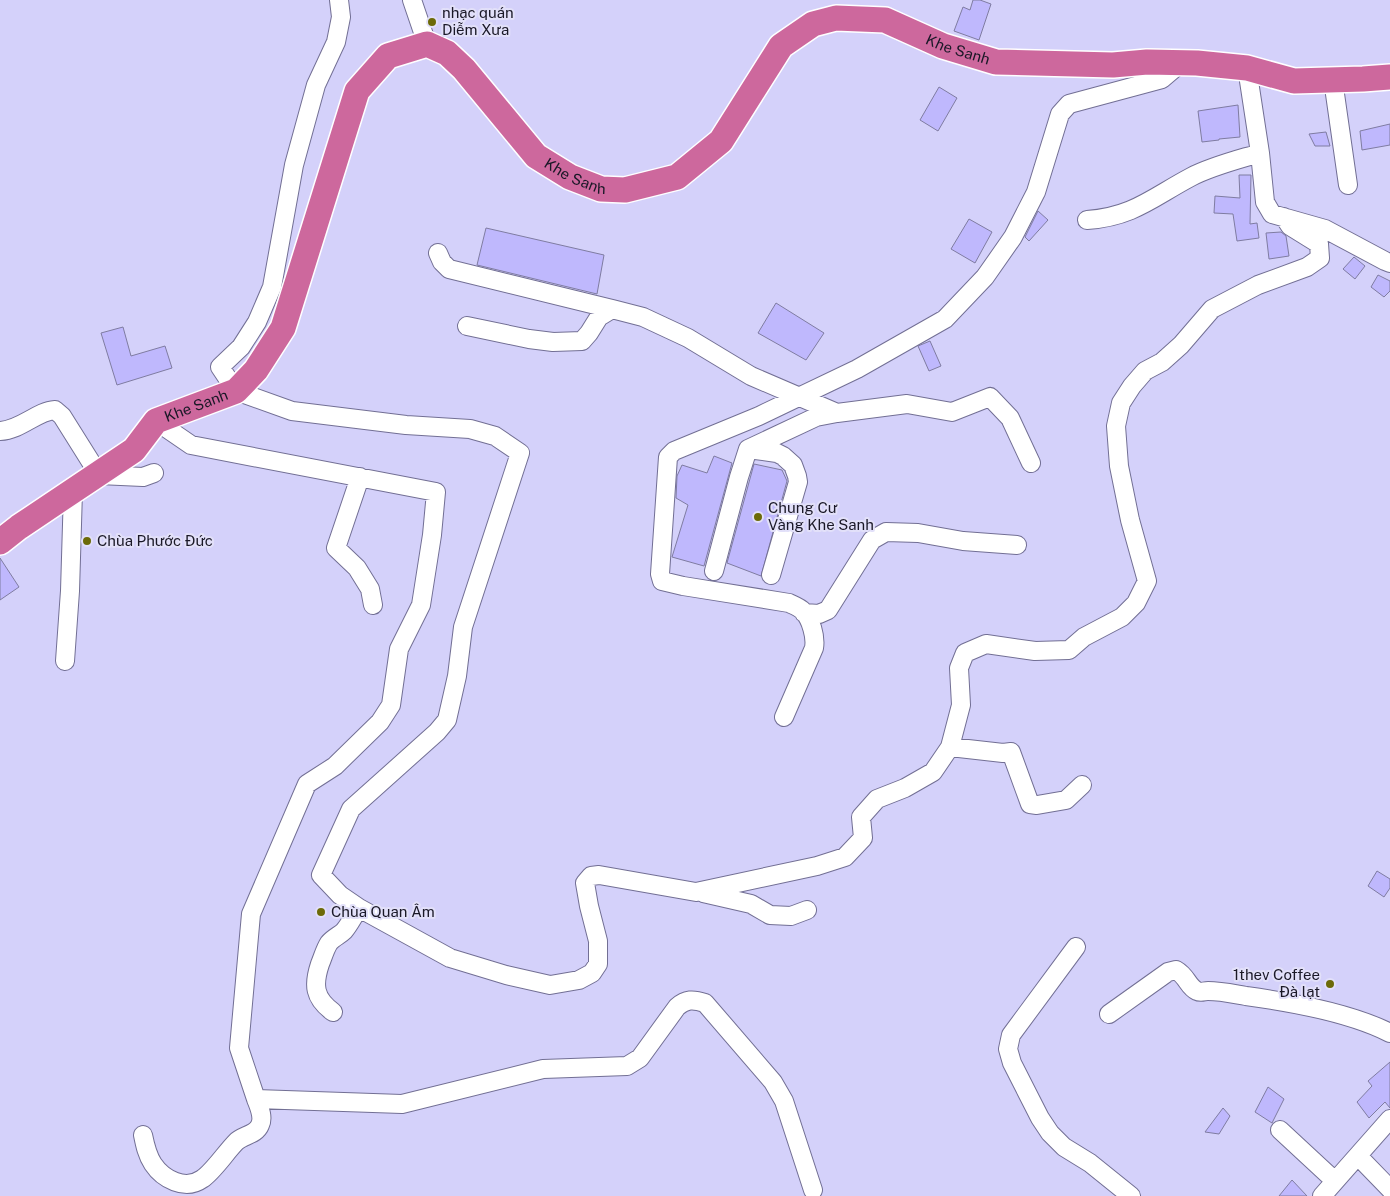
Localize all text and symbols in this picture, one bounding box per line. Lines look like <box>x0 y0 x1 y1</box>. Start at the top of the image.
place label: nhạc quán Diễm Xưa <box>442 4 514 38</box>
marker: nhạc quán Diễm Xưa <box>426 16 438 28</box>
street label: Khe Sanh <box>923 30 992 68</box>
street label: Khe Sanh <box>541 154 606 197</box>
street label: Khe Sanh <box>162 386 230 425</box>
place label: Chung Cư Vàng Khe Sanh <box>768 499 874 533</box>
marker: Chung Cư Vàng Khe Sanh <box>752 511 764 523</box>
place label: Chùa Phước Đức <box>97 532 213 549</box>
marker: Chùa Phước Đức <box>81 535 93 547</box>
place label: Chùa Quan Âm <box>331 903 435 920</box>
marker: Chùa Quan Âm <box>315 906 327 918</box>
place label: 1thev Coffee Đà lạt <box>1233 966 1320 1000</box>
marker: 1thev Coffee Đà lạt <box>1324 978 1336 990</box>

